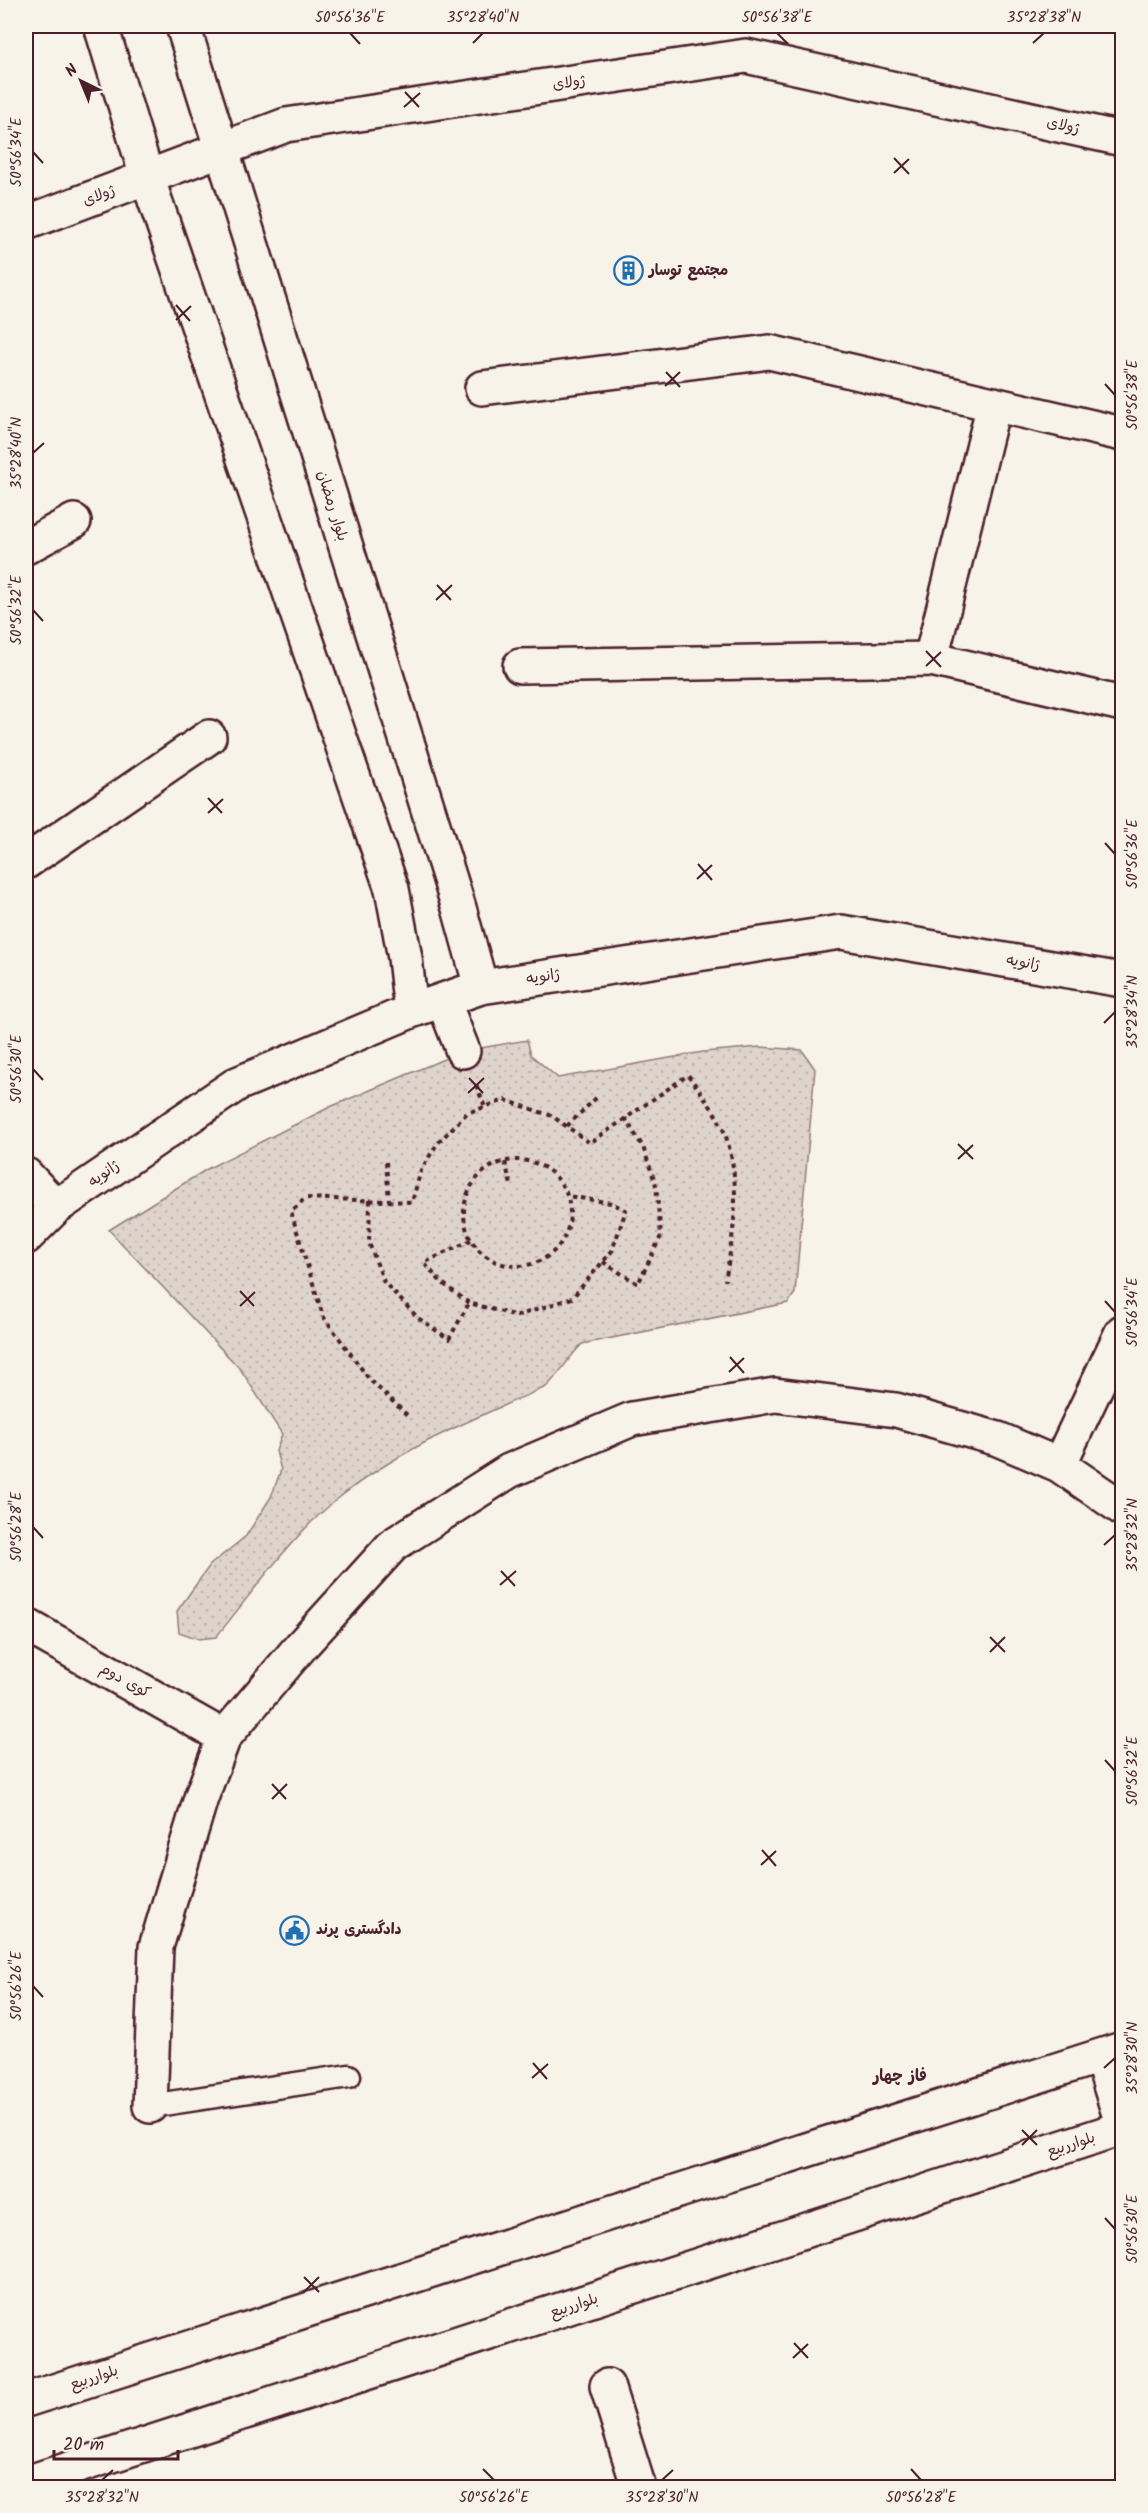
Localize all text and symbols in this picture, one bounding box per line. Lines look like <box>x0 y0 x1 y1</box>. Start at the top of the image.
text: 50°56'36"E <box>315 6 386 30</box>
text: 35°28'40"N <box>447 6 519 30</box>
text: 50°56'38"E <box>742 6 813 30</box>
text: 35°28'38"N <box>1007 6 1081 30</box>
north arrow <box>51 51 111 111</box>
text: N <box>60 59 84 84</box>
street label: ژولای <box>551 69 587 97</box>
street label: ژولای <box>1044 111 1082 141</box>
text: 50°56'34"E <box>5 116 29 187</box>
street label: ژولای <box>79 179 119 213</box>
building icon: مجتمع توسار <box>612 255 644 287</box>
place label: مجتمع توسار <box>647 259 728 283</box>
text: 50°56'38"E <box>1121 359 1145 430</box>
text: 35°28'40"N <box>5 417 29 489</box>
street label: بلوار رمضان <box>310 468 354 544</box>
text: 50°56'32"E <box>5 574 29 645</box>
text: 50°56'36"E <box>1121 818 1145 889</box>
street label: ژانویه <box>1004 948 1042 978</box>
street label: ژانویه <box>524 962 562 991</box>
text: 35°28'34"N <box>1121 975 1145 1049</box>
text: 50°56'30"E <box>5 1033 29 1104</box>
street label: ژانویه <box>83 1154 125 1194</box>
text: 50°56'34"E <box>1121 1276 1145 1347</box>
text: 50°56'28"E <box>5 1490 29 1562</box>
text: 35°28'32"N <box>1121 1498 1145 1572</box>
street label: کوی دوم <box>95 1657 155 1705</box>
text: 50°56'32"E <box>1121 1735 1145 1806</box>
public building icon: دادگستری پرند <box>279 1914 311 1946</box>
place label: دادگستری پرند <box>316 1918 402 1942</box>
text: 50°56'26"E <box>5 1950 29 2021</box>
text: 35°28'30"N <box>1121 2022 1145 2094</box>
district label: فاز چهار <box>871 2064 927 2089</box>
street label: بلوارربیع <box>1044 2126 1098 2164</box>
text: 50°56'30"E <box>1121 2193 1145 2264</box>
street label: بلوارربیع <box>547 2287 601 2325</box>
street label: بلوارربیع <box>67 2359 121 2397</box>
scale bar <box>54 2423 178 2461</box>
text: 20 m <box>63 2431 104 2460</box>
text: 35°28'32"N <box>65 2486 139 2510</box>
text: 50°56'26"E <box>459 2486 530 2510</box>
text: 35°28'30"N <box>626 2486 698 2510</box>
text: 50°56'28"E <box>886 2486 958 2510</box>

